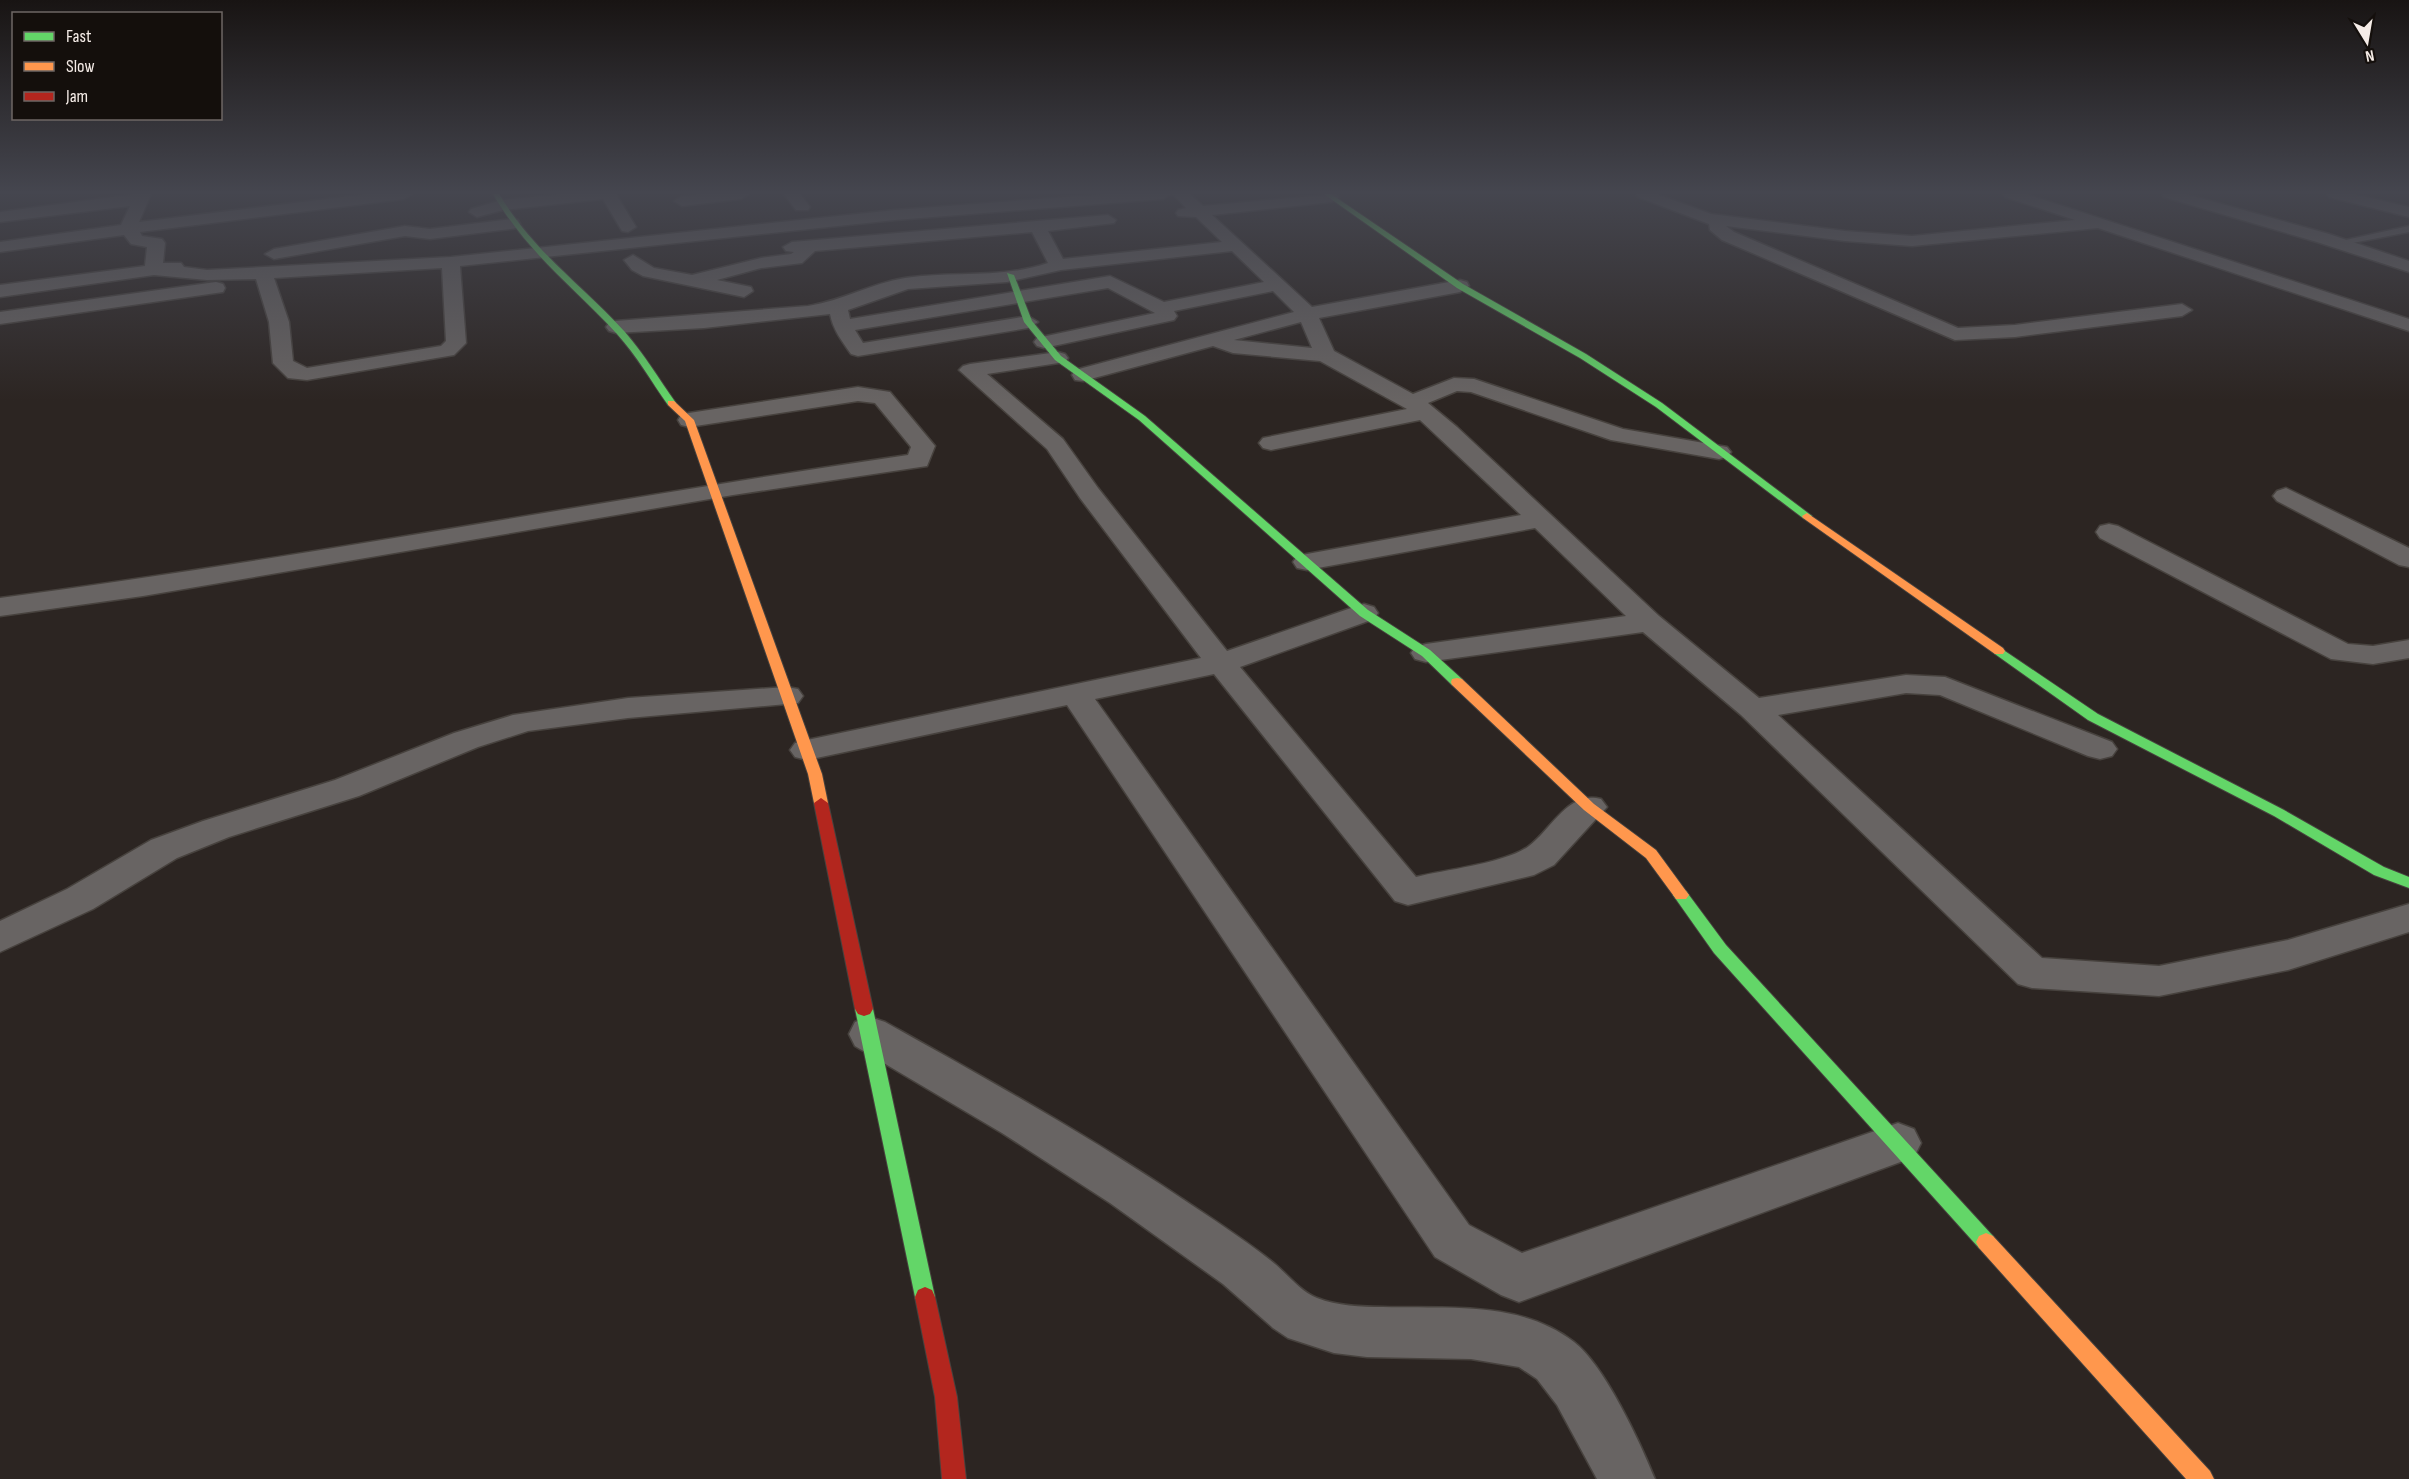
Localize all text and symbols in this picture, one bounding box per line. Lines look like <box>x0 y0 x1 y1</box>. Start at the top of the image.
legend <box>12 12 222 120</box>
north arrow <box>2337 12 2397 72</box>
text: Fast <box>66 26 92 47</box>
text: N <box>2364 45 2376 65</box>
text: Slow <box>66 56 95 77</box>
text: Jam <box>65 86 88 107</box>

